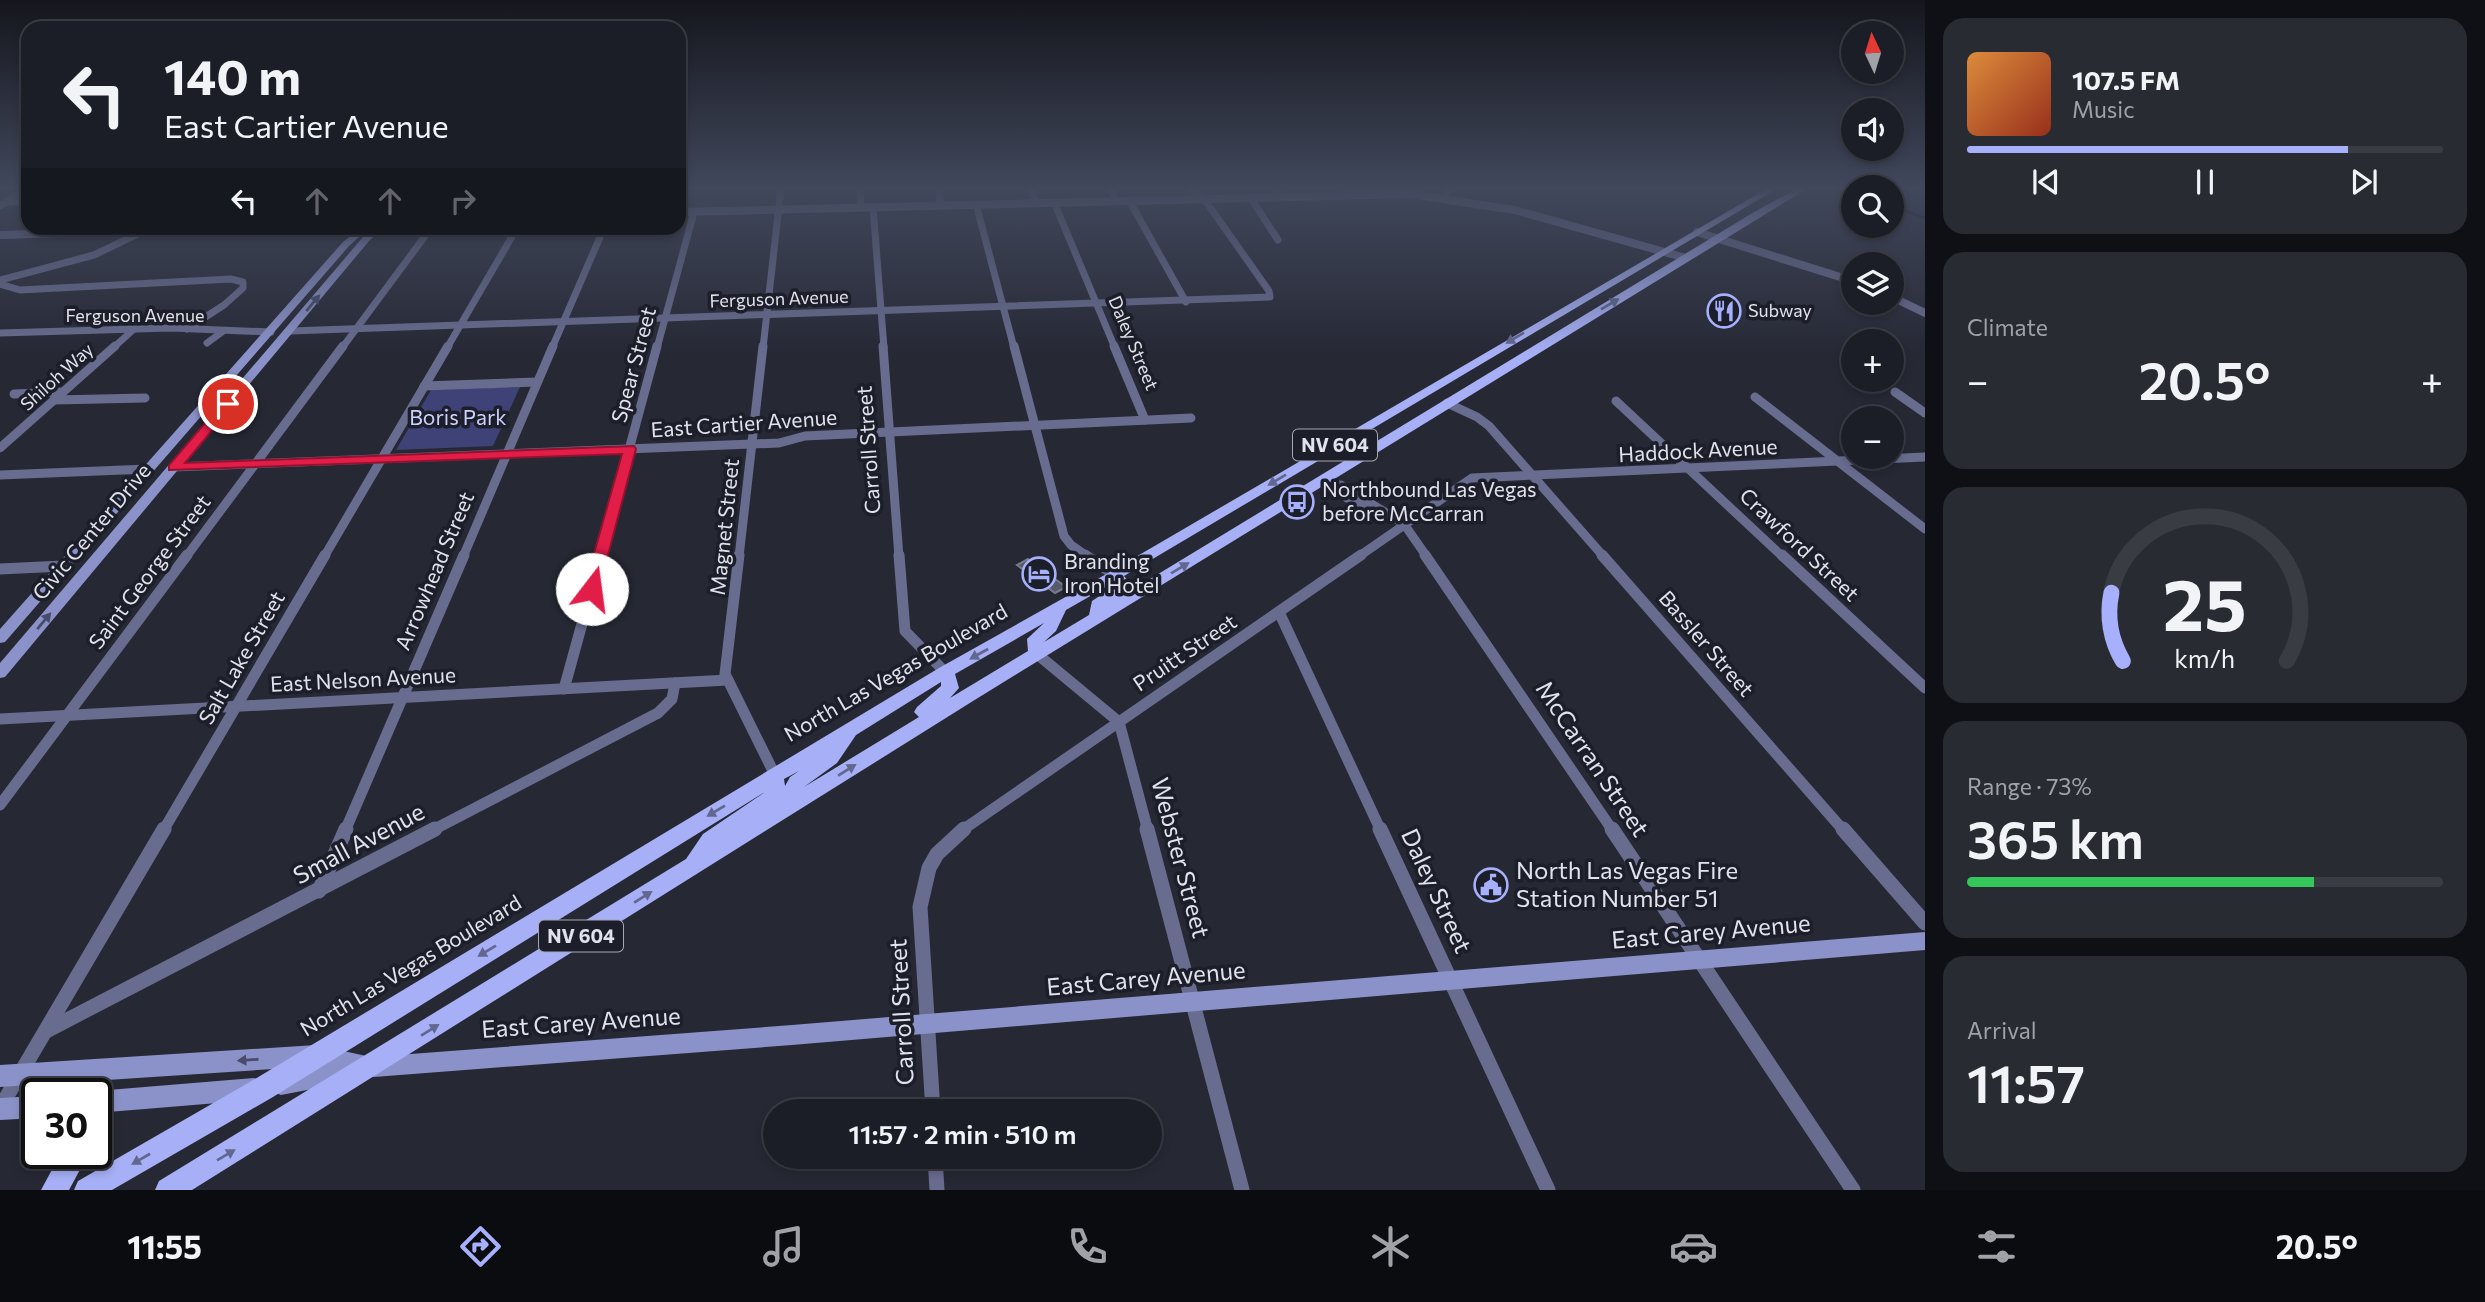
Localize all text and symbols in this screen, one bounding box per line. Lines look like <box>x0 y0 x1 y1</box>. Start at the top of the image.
north arrow <box>1841 21 1904 84</box>
map controls <box>1841 21 1904 469</box>
text: 140 m <box>164 45 301 105</box>
icon: left <box>49 49 140 140</box>
text: 107.5 FM <box>2072 64 2180 95</box>
text: Music <box>2072 95 2135 123</box>
button: sound <box>1841 98 1904 161</box>
text: East Cartier Avenue <box>164 105 449 145</box>
icon: previous <box>2027 163 2065 201</box>
icon: pause <box>2186 163 2224 201</box>
icon: next <box>2345 163 2383 201</box>
button: search <box>1841 175 1904 238</box>
icon: left <box>225 182 263 220</box>
icon: ahead <box>298 182 336 220</box>
icon: ahead <box>371 182 409 220</box>
icon: right <box>444 182 482 220</box>
button: layers <box>1841 252 1904 315</box>
street label: Ferguson Avenue <box>709 285 849 311</box>
street label: Daley Street <box>1104 292 1164 393</box>
restaurant icon: Subway <box>1705 292 1743 330</box>
one-way arrow <box>305 294 321 312</box>
one-way arrow <box>1601 298 1620 310</box>
place label: Subway <box>1748 299 1812 321</box>
street label: Ferguson Avenue <box>65 304 205 326</box>
street label: Spear Street <box>605 304 660 425</box>
text: Climate <box>1967 313 2048 341</box>
button: + <box>1841 329 1904 392</box>
one-way arrow <box>1505 332 1524 345</box>
street label: Shiloh Way <box>15 338 97 415</box>
text: 20.5° <box>2139 347 2270 411</box>
text: − <box>1967 356 1989 403</box>
text: + <box>2421 356 2443 403</box>
pin <box>198 374 258 434</box>
icon: arrive <box>209 385 247 423</box>
street label: Carroll Street <box>851 385 884 515</box>
park label: Boris Park <box>409 404 507 429</box>
street label: East Cartier Avenue <box>650 404 838 441</box>
button: − <box>1841 406 1904 469</box>
road number: NV 604 <box>1293 430 1377 460</box>
street label: Haddock Avenue <box>1618 433 1778 466</box>
street label: Magnet Street <box>704 457 743 596</box>
street label: Civic Center Drive <box>26 458 155 604</box>
one-way arrow <box>1268 474 1287 486</box>
place label: Northbound Las Vegas before McCarran <box>1322 476 1537 525</box>
street label: Crawford Street <box>1735 482 1865 606</box>
bus stop icon: Northbound Las Vegas before McCarran <box>1278 483 1316 521</box>
street label: Arrowhead Street <box>389 488 478 653</box>
street label: Saint George Street <box>83 489 215 653</box>
place label: Branding Iron Hotel <box>1064 548 1160 597</box>
position arrow <box>555 552 629 626</box>
hotel icon: Branding Iron Hotel <box>1020 555 1058 593</box>
text: 25 <box>2163 557 2247 646</box>
one-way arrow <box>1170 562 1189 575</box>
street label: Bassler Street <box>1654 585 1760 701</box>
street label: Salt Lake Street <box>192 586 289 728</box>
street label: North Las Vegas Boulevard <box>779 597 1011 746</box>
street label: Pruitt Street <box>1128 608 1241 695</box>
one-way arrow <box>36 612 51 629</box>
text: km/h <box>2175 643 2235 673</box>
one-way arrow <box>969 648 989 660</box>
street label: East Nelson Avenue <box>269 661 456 696</box>
street label: McCarran Street <box>1530 675 1656 842</box>
one-way arrow <box>838 763 857 776</box>
text: Range · 73% <box>1967 772 2092 800</box>
street label: Webster Street <box>1146 774 1217 941</box>
street label: Small Avenue <box>288 796 429 889</box>
one-way arrow <box>707 804 726 817</box>
text: 365 km <box>1967 806 2144 870</box>
street label: Daley Street <box>1396 824 1479 957</box>
place label: North Las Vegas Fire Station Number 51 <box>1516 855 1738 912</box>
public building icon: North Las Vegas Fire Station Number 51 <box>1472 866 1510 904</box>
street label: North Las Vegas Boulevard <box>295 889 525 1041</box>
one-way arrow <box>634 890 653 903</box>
street label: East Carey Avenue <box>1610 907 1812 954</box>
road number: NV 604 <box>539 920 623 952</box>
street label: Carroll Street <box>882 938 919 1086</box>
one-way arrow <box>478 944 497 957</box>
street label: East Carey Avenue <box>1045 954 1247 1001</box>
street label: East Carey Avenue <box>480 1000 681 1043</box>
text: Arrival <box>1967 1016 2037 1044</box>
one-way arrow <box>420 1023 439 1036</box>
text: 11:57 <box>1967 1050 2085 1114</box>
one-way arrow <box>236 1054 258 1065</box>
speed limit sign: 30 <box>21 1078 112 1169</box>
text: 11:57 · 2 min · 510 m <box>849 1118 1076 1149</box>
one-way arrow <box>217 1148 236 1161</box>
one-way arrow <box>131 1152 150 1165</box>
icon: directions <box>456 1222 505 1271</box>
icon: music <box>759 1222 808 1271</box>
icon: phone <box>1063 1222 1112 1271</box>
icon: climate <box>1366 1222 1415 1271</box>
icon: car <box>1669 1222 1718 1271</box>
icon: filters <box>1972 1222 2021 1271</box>
text: 11:55 <box>127 1226 202 1266</box>
text: 20.5° <box>2276 1226 2358 1266</box>

